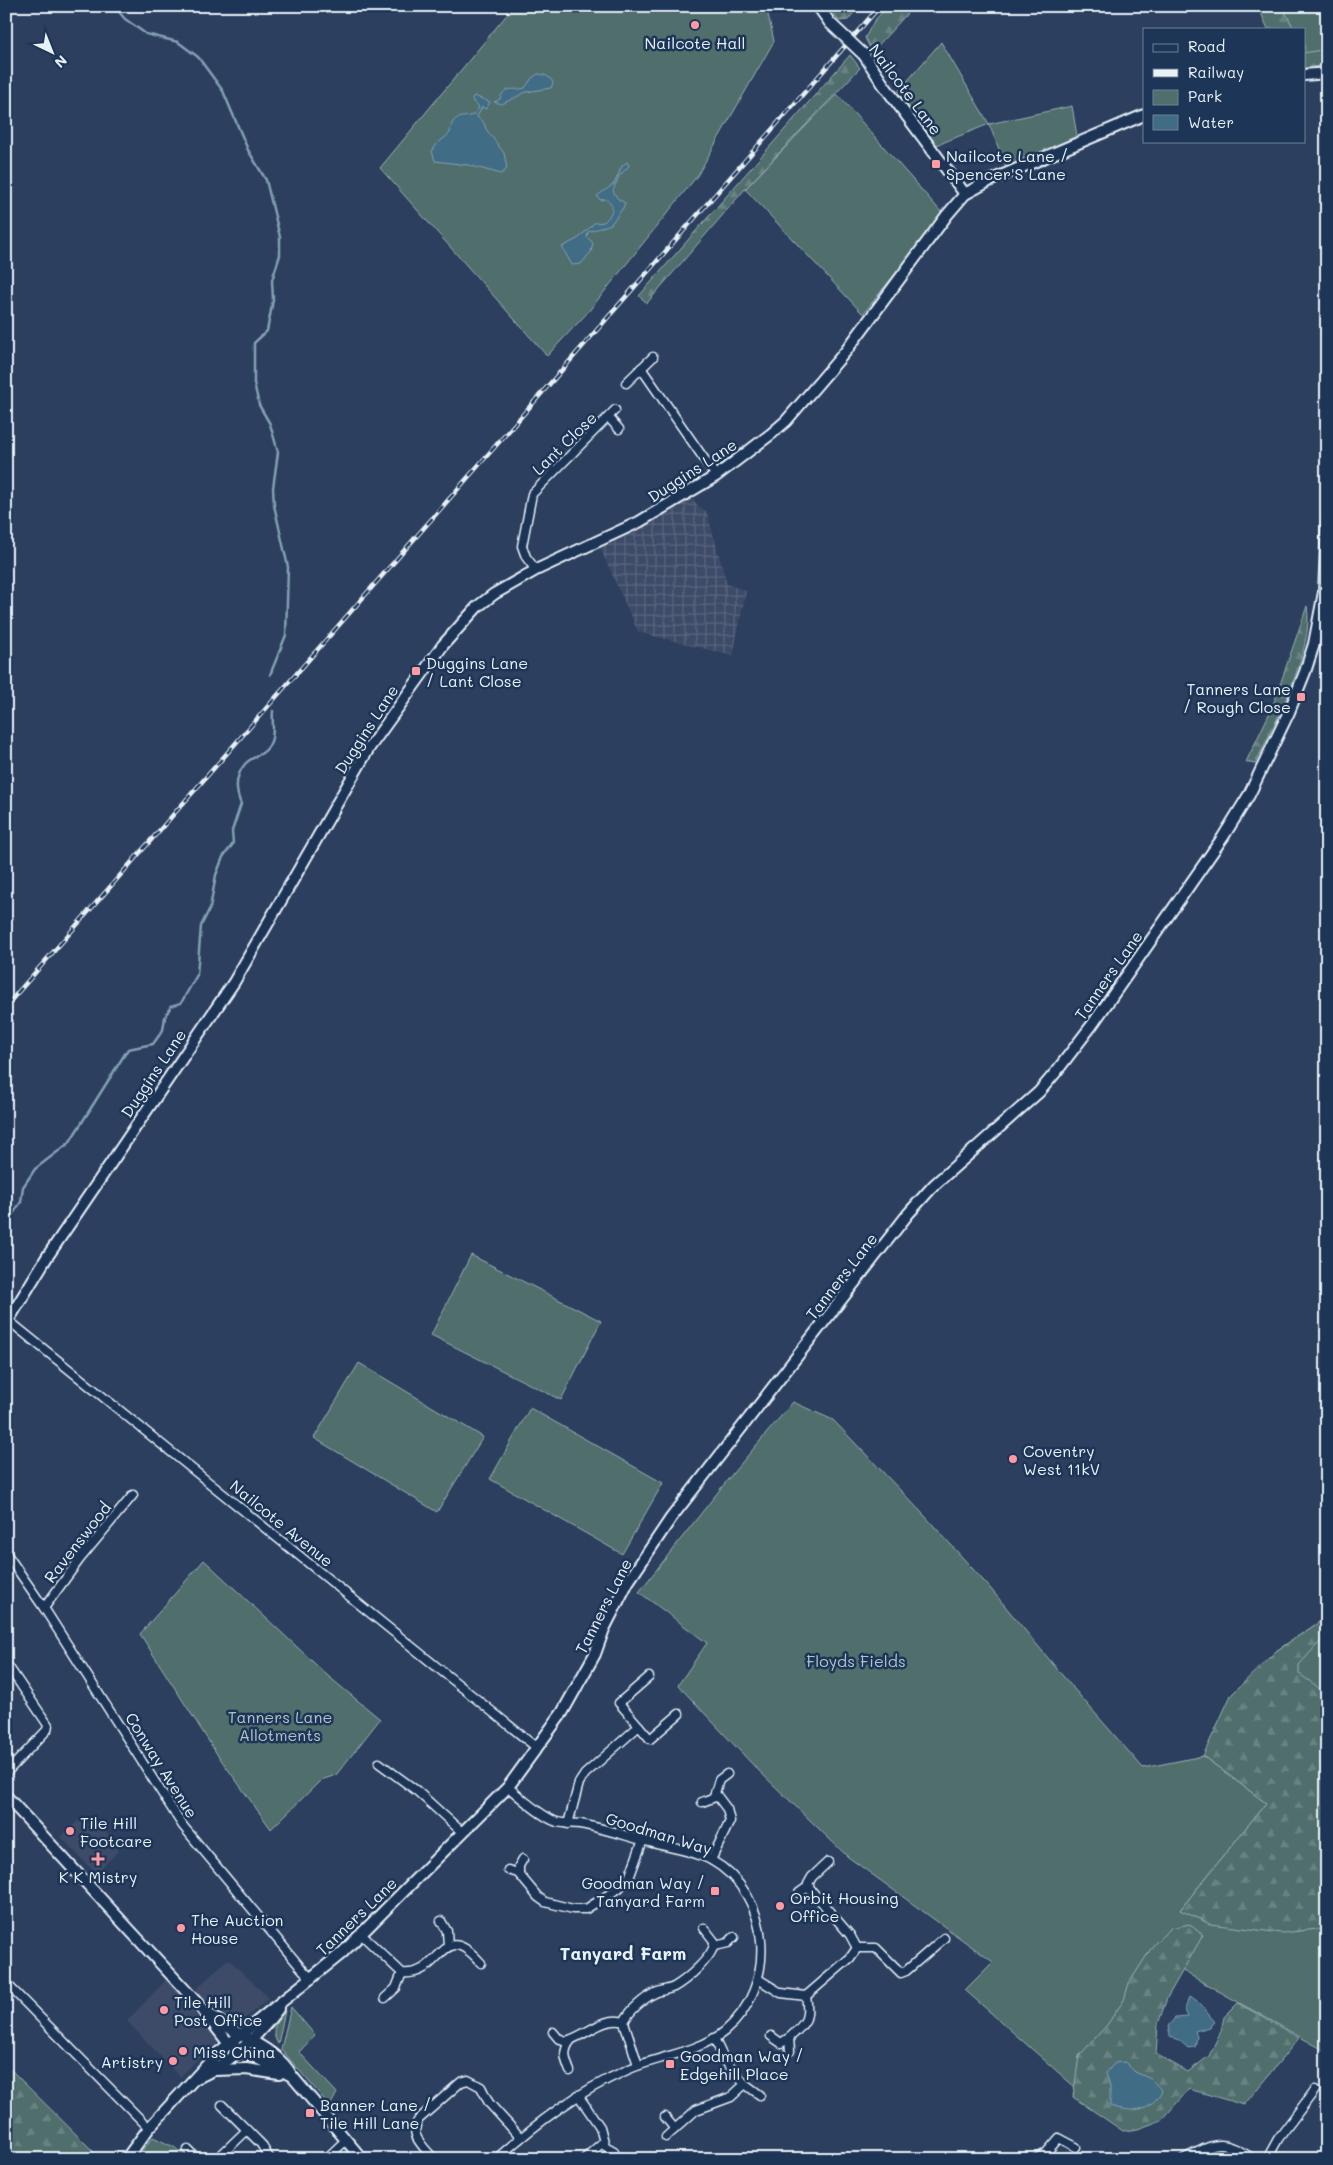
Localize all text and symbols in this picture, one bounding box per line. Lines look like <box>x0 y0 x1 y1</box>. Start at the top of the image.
marker: Nailcote Hall <box>689 19 701 31</box>
north arrow <box>28 28 78 78</box>
legend <box>1143 28 1306 142</box>
place label: Nailcote Hall <box>644 32 746 53</box>
text: Road <box>1188 36 1225 56</box>
street label: Nailcote Lane <box>865 39 947 139</box>
text: N <box>51 51 72 72</box>
text: Railway <box>1188 62 1244 82</box>
text: Park <box>1188 86 1222 106</box>
text: Water <box>1188 112 1234 132</box>
place label: Nailcote Lane / Spencer'S Lane <box>946 145 1068 184</box>
marker: Nailcote Lane / Spencer'S Lane <box>930 158 942 170</box>
street label: Lant Close <box>527 407 601 479</box>
street label: Duggins Lane <box>643 433 741 507</box>
place label: Duggins Lane / Lant Close <box>426 652 528 691</box>
marker: Duggins Lane / Lant Close <box>410 665 422 677</box>
place label: Tanners Lane / Rough Close <box>1183 678 1291 717</box>
street label: Duggins Lane <box>329 680 403 778</box>
marker: Tanners Lane / Rough Close <box>1295 691 1307 703</box>
street label: Tanners Lane <box>1069 926 1147 1024</box>
street label: Duggins Lane <box>116 1025 190 1121</box>
street label: Tanners Lane <box>801 1228 881 1324</box>
place label: Coventry West 11kV <box>1023 1440 1100 1479</box>
marker: Coventry West 11kV <box>1007 1453 1019 1465</box>
street label: Nailcote Avenue <box>226 1475 338 1571</box>
street label: Ravenswood <box>39 1497 115 1587</box>
street label: Tanners Lane <box>570 1555 636 1657</box>
park label: Floyds Fields <box>806 1650 906 1671</box>
park label: Tanners Lane Allotments <box>228 1706 332 1745</box>
street label: Conway Avenue <box>121 1708 203 1822</box>
street label: Goodman Way <box>603 1807 715 1859</box>
place label: Tile Hill Footcare <box>80 1812 152 1851</box>
marker: Tile Hill Footcare <box>64 1825 76 1837</box>
marker: K K Mistry <box>92 1853 104 1865</box>
place label: K K Mistry <box>59 1866 137 1887</box>
street label: Tanners Lane <box>311 1872 401 1960</box>
place label: Goodman Way / Tanyard Farm <box>581 1872 705 1911</box>
marker: Goodman Way / Tanyard Farm <box>709 1885 721 1897</box>
place label: Orbit Housing Office <box>790 1887 898 1926</box>
marker: Orbit Housing Office <box>774 1900 786 1912</box>
place label: The Auction House <box>191 1909 283 1948</box>
marker: The Auction House <box>175 1922 187 1934</box>
district label: Tanyard Farm <box>560 1941 686 1965</box>
place label: Tile Hill Post Office <box>174 1991 263 2030</box>
marker: Tile Hill Post Office <box>158 2004 170 2016</box>
place label: Miss China <box>193 2041 276 2062</box>
marker: Miss China <box>177 2045 189 2057</box>
place label: Goodman Way / Edgehill Place <box>680 2045 804 2084</box>
place label: Artistry <box>101 2051 163 2072</box>
marker: Artistry <box>167 2055 179 2067</box>
marker: Goodman Way / Edgehill Place <box>664 2058 676 2070</box>
place label: Banner Lane / Tile Hill Lane <box>320 2094 431 2133</box>
marker: Banner Lane / Tile Hill Lane <box>304 2107 316 2119</box>

